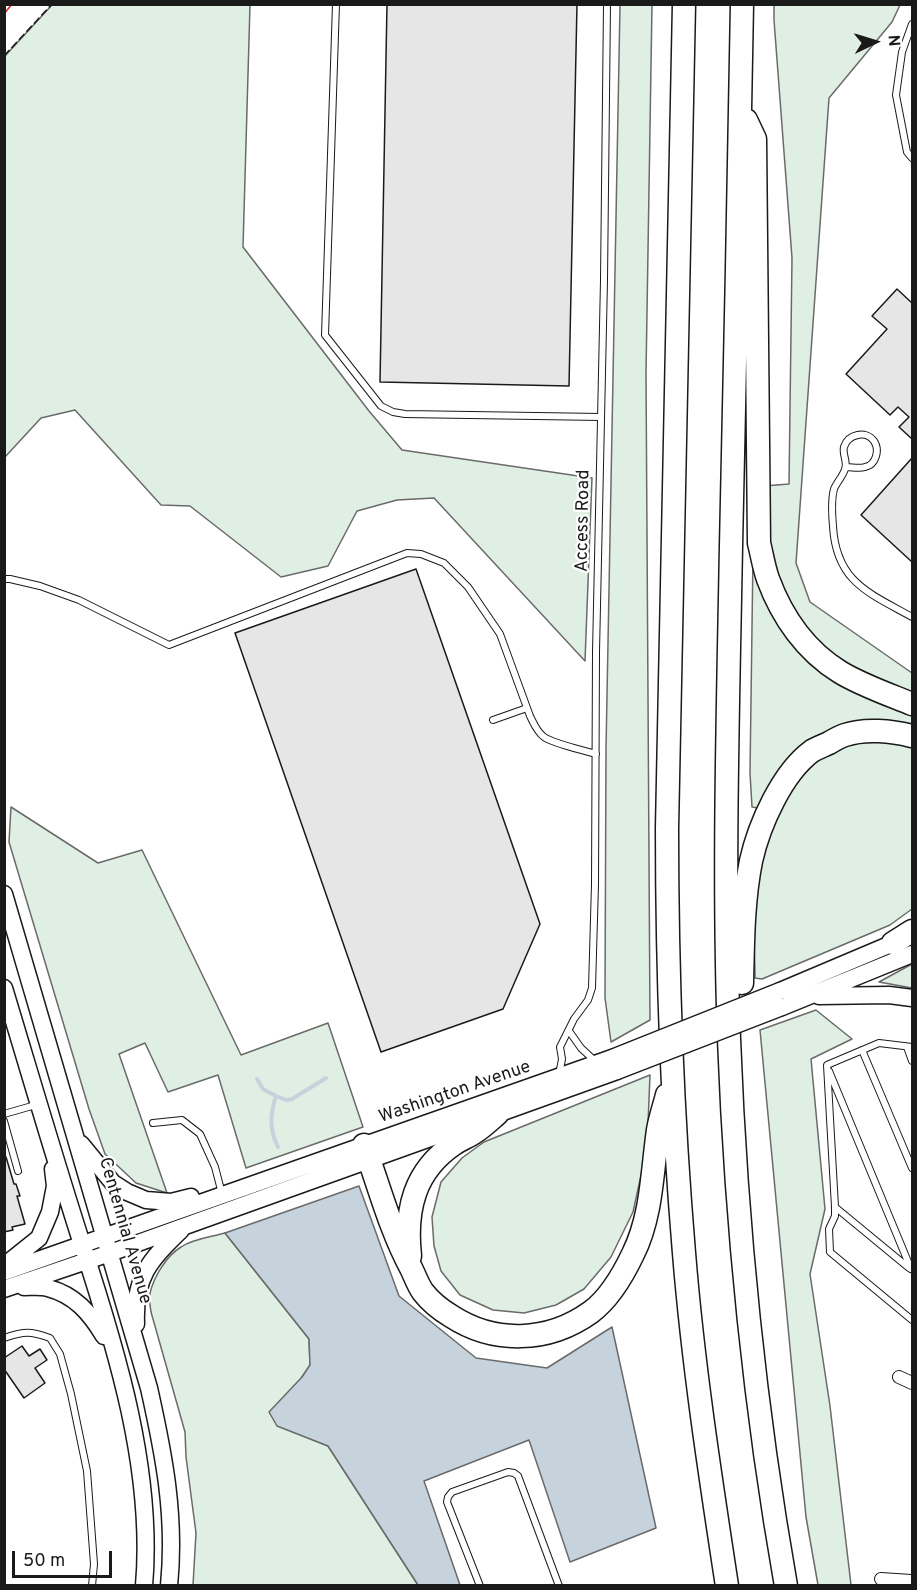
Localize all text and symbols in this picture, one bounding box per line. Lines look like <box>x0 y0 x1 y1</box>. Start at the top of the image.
north arrow <box>845 12 905 72</box>
text: N <box>883 34 903 47</box>
street label: Access Road <box>572 470 596 572</box>
street label: Washington Avenue <box>376 1057 534 1129</box>
street label: Centennial Avenue <box>93 1155 155 1307</box>
scale bar <box>15 1539 116 1577</box>
text: 50 m <box>23 1550 65 1573</box>

